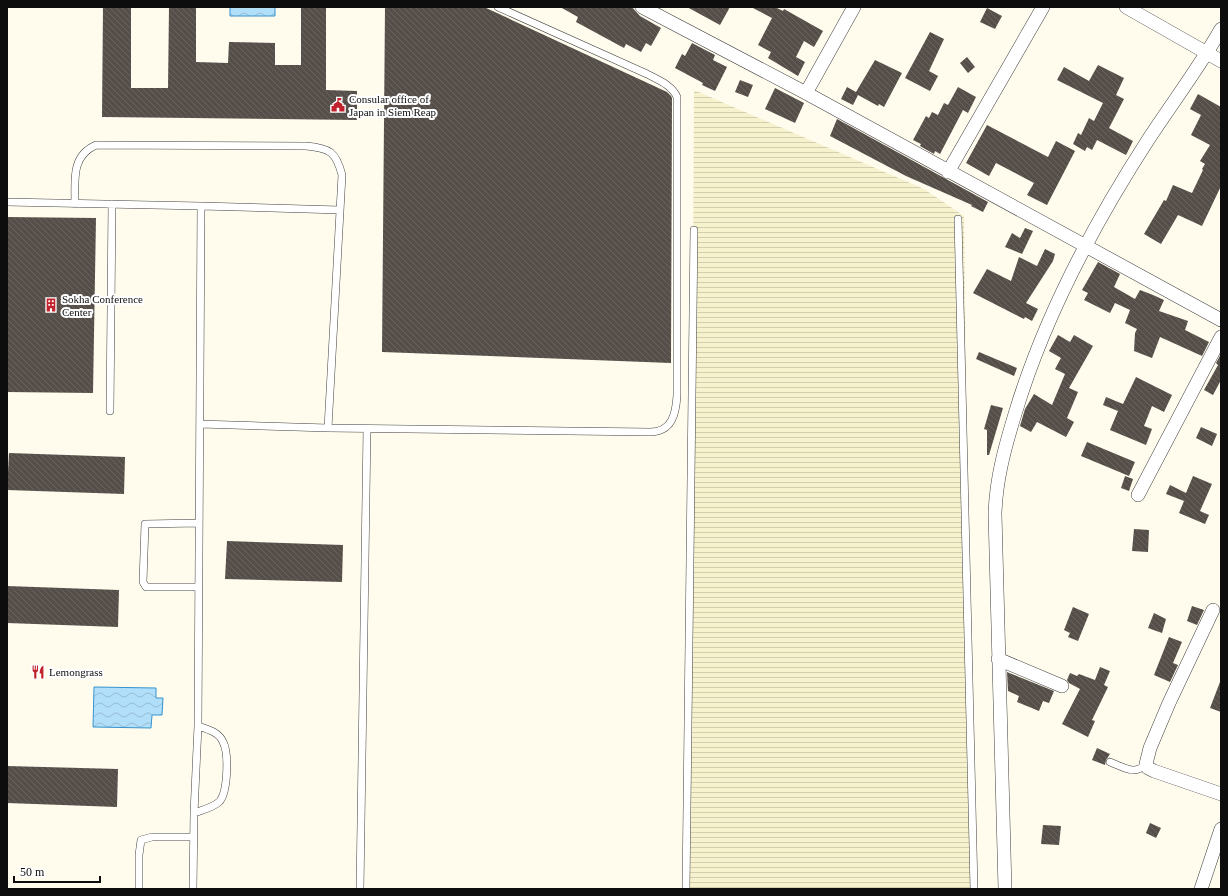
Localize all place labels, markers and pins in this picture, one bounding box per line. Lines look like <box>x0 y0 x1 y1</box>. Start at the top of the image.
place label: Consular office of Japan in Siem Reap <box>349 93 437 118</box>
public building icon: Consular office of Japan in Siem Reap <box>330 97 346 113</box>
place label: Sokha Conference Center <box>62 293 143 318</box>
building icon: Sokha Conference Center <box>43 297 59 313</box>
restaurant icon: Lemongrass <box>30 664 46 680</box>
place label: Lemongrass <box>49 666 103 678</box>

